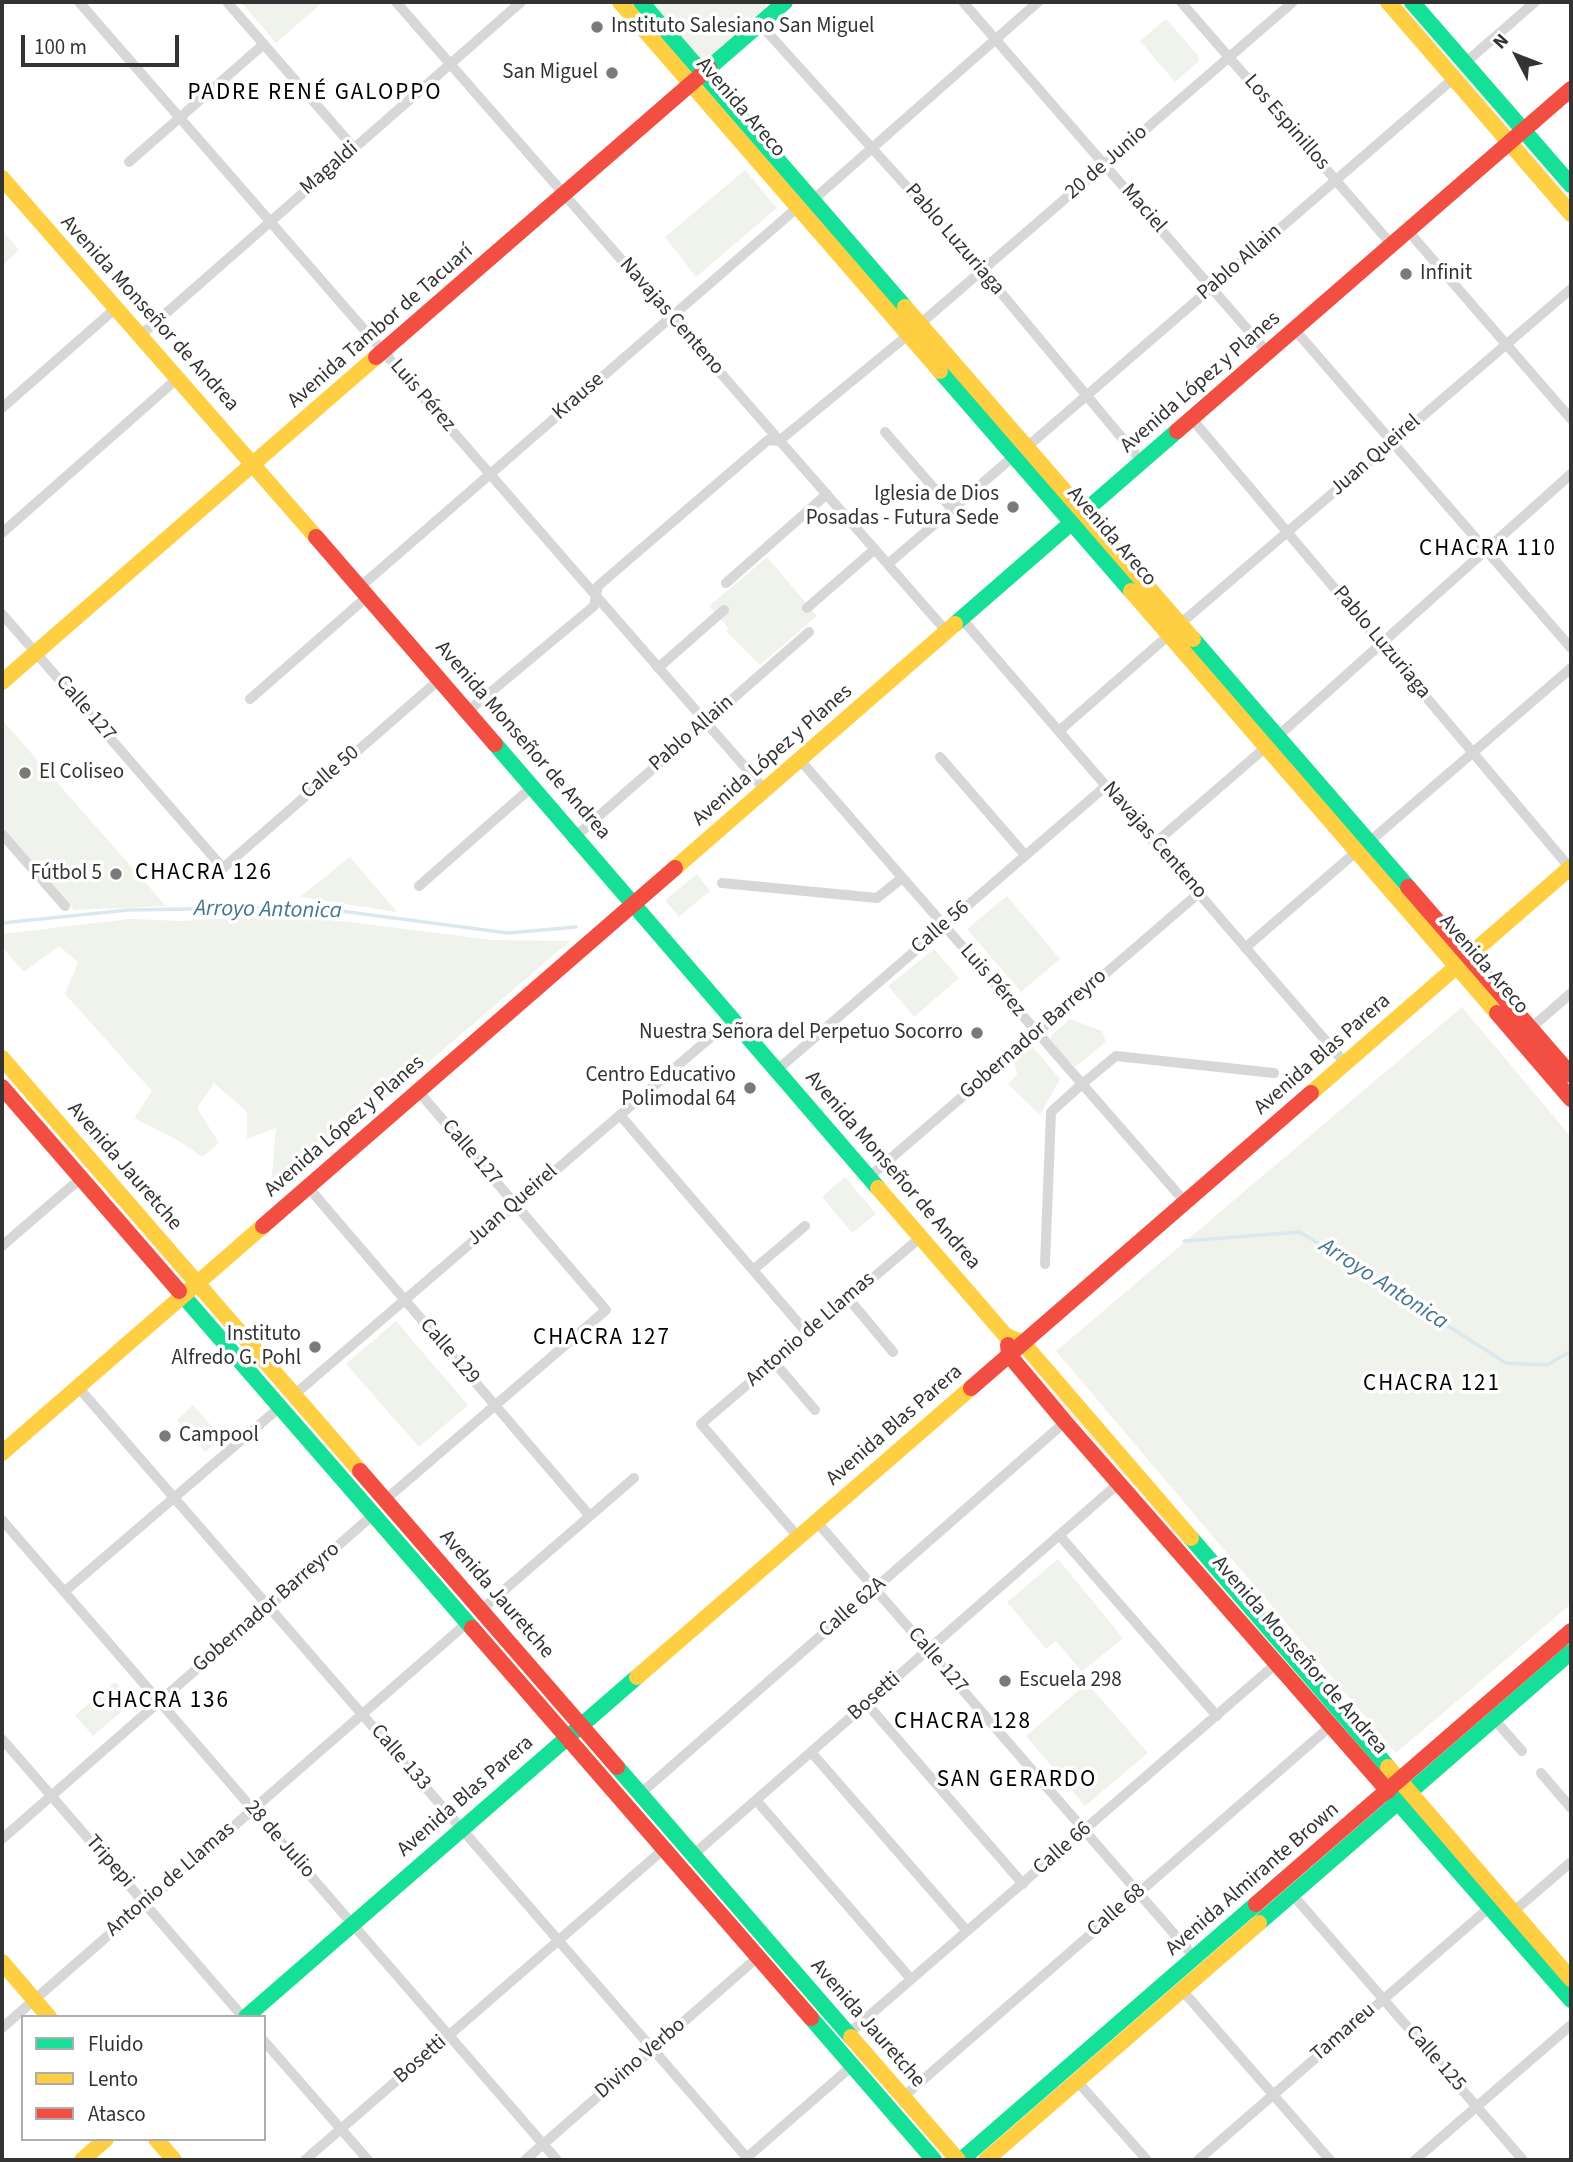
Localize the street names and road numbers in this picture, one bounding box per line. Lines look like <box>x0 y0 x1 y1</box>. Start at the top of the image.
street label: Avenida Areco <box>690 53 790 163</box>
street label: Los Espinillos <box>1238 70 1334 176</box>
street label: 20 de Junio <box>1061 120 1153 206</box>
street label: Magaldi <box>296 137 364 201</box>
street label: Pablo Luzuriaga <box>899 179 1009 301</box>
street label: Maciel <box>1115 179 1171 239</box>
street label: Avenida Monseñor de Andrea <box>54 211 244 417</box>
street label: Pablo Allain <box>1193 220 1287 306</box>
street label: Avenida Tambor de Tacuarí <box>283 240 479 414</box>
street label: Navajas Centeno <box>613 253 729 381</box>
street label: Avenida López y Planes <box>1116 307 1286 459</box>
street label: Luis Pérez <box>384 355 460 437</box>
street label: Krause <box>548 368 610 426</box>
street label: Juan Queirel <box>1326 410 1426 502</box>
street label: Avenida Areco <box>1061 482 1161 592</box>
street label: Pablo Luzuriaga <box>1326 581 1436 705</box>
street label: Avenida Monseñor de Andrea <box>429 637 615 845</box>
street label: Calle 127 <box>50 671 120 747</box>
street label: Avenida López y Planes <box>688 680 858 832</box>
street label: Pablo Allain <box>645 691 739 777</box>
street label: Calle 50 <box>297 741 365 805</box>
street label: Navajas Centeno <box>1096 777 1212 905</box>
street label: Calle 56 <box>907 896 975 960</box>
street label: Avenida Areco <box>1433 910 1533 1020</box>
street label: Luis Pérez <box>954 940 1030 1022</box>
street label: Gobernador Barreyro <box>955 964 1113 1106</box>
street label: Avenida Blas Parera <box>1250 989 1396 1121</box>
street label: Avenida López y Planes <box>260 1051 430 1203</box>
street label: Avenida Monseñor de Andrea <box>799 1067 985 1275</box>
street label: Avenida Jauretche <box>61 1098 187 1236</box>
street label: Calle 127 <box>436 1115 506 1191</box>
street label: Juan Queirel <box>463 1160 563 1252</box>
street label: Antonio de Llamas <box>741 1267 881 1393</box>
street label: Calle 129 <box>414 1314 484 1390</box>
street label: Avenida Blas Parera <box>822 1360 968 1492</box>
street label: Avenida Jauretche <box>433 1526 559 1664</box>
street label: Gobernador Barreyro <box>188 1537 346 1679</box>
street label: Avenida Monseñor de Andrea <box>1206 1552 1392 1760</box>
street label: Calle 62A <box>814 1572 892 1644</box>
street label: Calle 127 <box>902 1623 972 1699</box>
street label: Bosetti <box>843 1667 907 1727</box>
street label: Calle 133 <box>365 1720 435 1796</box>
street label: Avenida Blas Parera <box>393 1731 539 1863</box>
street label: 28 de Julio <box>238 1796 320 1884</box>
street label: Avenida Almirante Brown <box>1161 1798 1345 1962</box>
street label: Antonio de Llamas <box>101 1817 241 1943</box>
street label: Calle 66 <box>1029 1817 1097 1881</box>
street label: Tripepi <box>79 1830 139 1894</box>
street label: Calle 68 <box>1083 1879 1151 1943</box>
street label: Avenida Jauretche <box>804 1955 930 2093</box>
street label: Tamareu <box>1307 1998 1381 2068</box>
street label: Divino Verbo <box>591 2013 691 2105</box>
street label: Calle 125 <box>1400 2021 1470 2097</box>
street label: Bosetti <box>389 2030 453 2090</box>

